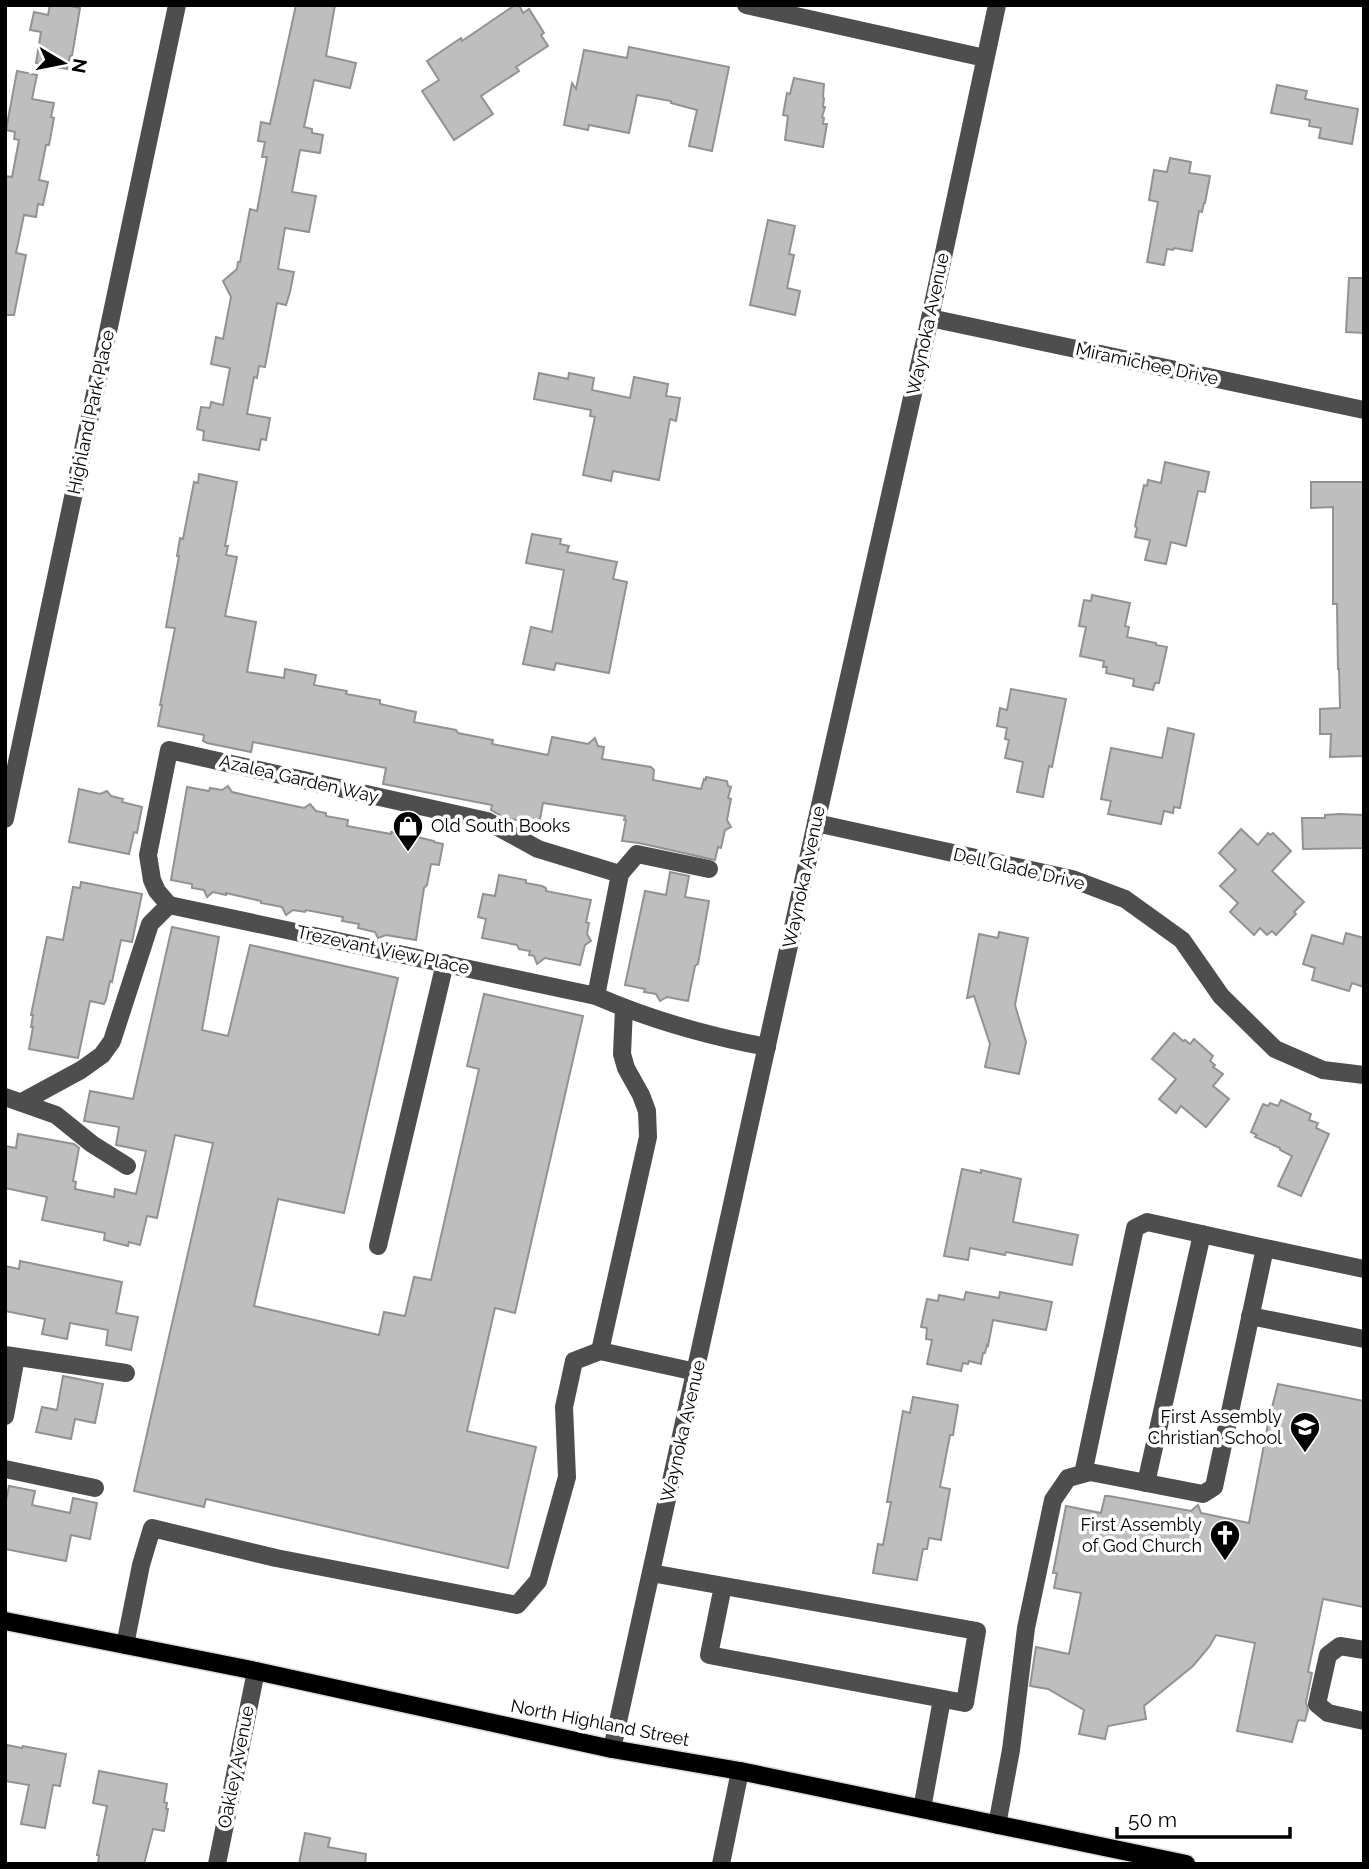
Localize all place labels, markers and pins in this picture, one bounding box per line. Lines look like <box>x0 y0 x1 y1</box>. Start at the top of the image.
shop icon: Old South Books <box>391 809 425 853</box>
place label: Old South Books <box>431 815 571 836</box>
place label: First Assembly Christian School <box>1148 1406 1282 1448</box>
school or university icon: First Assembly Christian School <box>1288 1410 1322 1454</box>
place label: First Assembly of God Church <box>1080 1514 1202 1556</box>
church icon: First Assembly of God Church <box>1208 1518 1242 1562</box>

